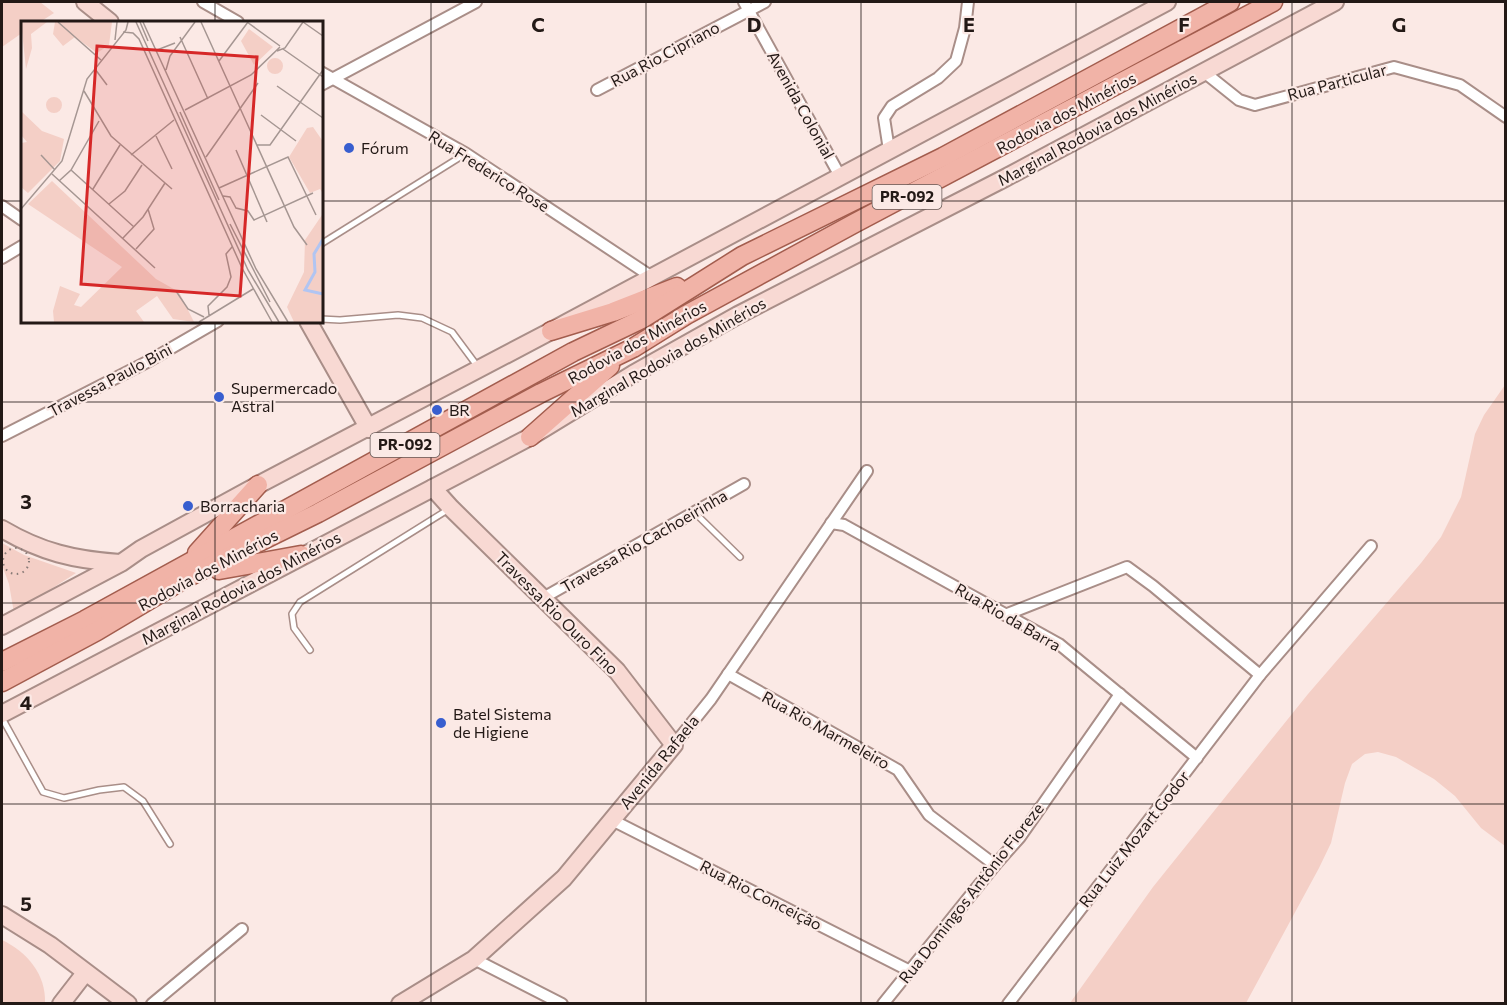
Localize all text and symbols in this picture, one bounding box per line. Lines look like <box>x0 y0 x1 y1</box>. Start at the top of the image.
text: C <box>531 12 545 36</box>
text: D <box>747 12 761 36</box>
text: E <box>963 12 975 36</box>
text: F <box>1178 12 1190 36</box>
text: G <box>1392 12 1406 36</box>
street label: Rua Rio Cipriano <box>607 17 722 90</box>
inset map <box>21 21 322 322</box>
street label: Avenida Colonial <box>764 47 839 162</box>
street label: Rua Particular <box>1285 59 1389 104</box>
street label: Rodovia dos Minérios <box>993 68 1139 157</box>
street label: Marginal Rodovia dos Minérios <box>994 68 1200 189</box>
street label: Rua Frederico Rose <box>425 126 553 215</box>
place label: Fórum <box>361 138 409 157</box>
marker: Fórum <box>342 141 356 155</box>
road number: PR-092 <box>872 185 942 209</box>
street label: Marginal Rodovia dos Minérios <box>567 293 769 420</box>
street label: Rodovia dos Minérios <box>564 296 709 388</box>
street label: Travessa Paulo Bini <box>45 339 175 420</box>
place label: Supermercado Astral <box>231 378 337 415</box>
marker: Supermercado Astral <box>212 390 226 404</box>
place label: BR <box>449 400 470 419</box>
marker: BR <box>430 403 444 417</box>
road number: PR-092 <box>370 433 440 457</box>
street label: Travessa Rio Cachoeirinha <box>557 485 730 596</box>
text: 3 <box>20 489 32 513</box>
place label: Borracharia <box>200 496 285 515</box>
marker: Borracharia <box>181 499 195 513</box>
street label: Rodovia dos Minérios <box>135 525 281 614</box>
street label: Marginal Rodovia dos Minérios <box>138 527 344 648</box>
street label: Travessa Rio Ouro Fino <box>492 547 623 678</box>
street label: Rua Rio da Barra <box>952 579 1064 655</box>
street label: Rua Rio Marmeleiro <box>759 687 893 773</box>
text: 4 <box>20 690 32 714</box>
place label: Batel Sistema de Higiene <box>453 704 552 741</box>
street label: Avenida Rafaela <box>615 711 702 812</box>
marker: Batel Sistema de Higiene <box>434 716 448 730</box>
street label: Rua Luiz Mozart Godor <box>1074 766 1193 911</box>
street label: Rua Domingos Antônio Fioreze <box>894 799 1047 987</box>
street label: Rua Rio Conceição <box>697 856 825 934</box>
text: 5 <box>20 891 32 915</box>

